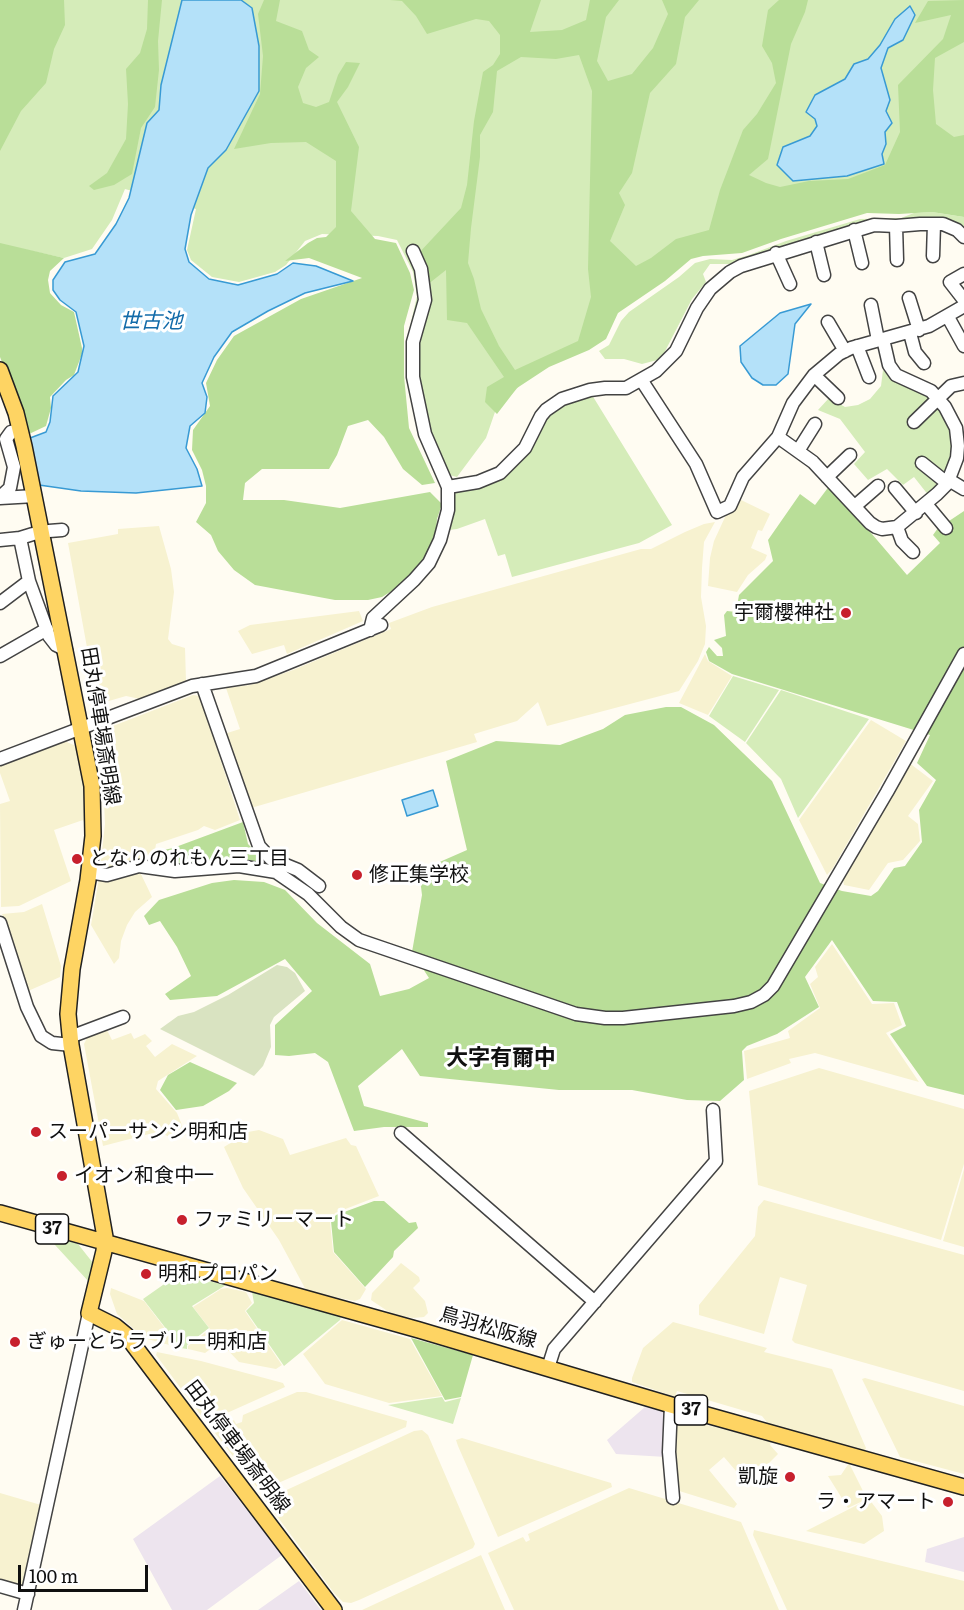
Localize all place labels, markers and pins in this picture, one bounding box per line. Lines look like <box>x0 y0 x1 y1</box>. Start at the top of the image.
place label: 宇爾櫻神社 <box>734 601 834 625</box>
marker: 宇爾櫻神社 <box>839 606 853 620</box>
place label: となりのれもん三丁目 <box>89 847 289 871</box>
marker: となりのれもん三丁目 <box>70 852 84 866</box>
place label: 修正集学校 <box>369 863 469 887</box>
marker: 修正集学校 <box>350 868 364 882</box>
place label: スーパーサンシ明和店 <box>48 1120 248 1144</box>
marker: スーパーサンシ明和店 <box>29 1125 43 1139</box>
place label: イオン和食中一 <box>74 1164 214 1188</box>
marker: イオン和食中一 <box>55 1169 69 1183</box>
place label: ファミリーマート <box>194 1208 354 1232</box>
marker: ファミリーマート <box>175 1213 189 1227</box>
place label: 明和プロパン <box>158 1262 278 1286</box>
marker: 明和プロパン <box>139 1267 153 1281</box>
place label: ぎゅーとらラブリー明和店 <box>27 1330 267 1354</box>
marker: ぎゅーとらラブリー明和店 <box>8 1335 22 1349</box>
place label: 凱旋 <box>738 1465 778 1489</box>
marker: 凱旋 <box>783 1470 797 1484</box>
place label: ラ・アマート <box>816 1490 936 1514</box>
marker: ラ・アマート <box>941 1495 955 1509</box>

